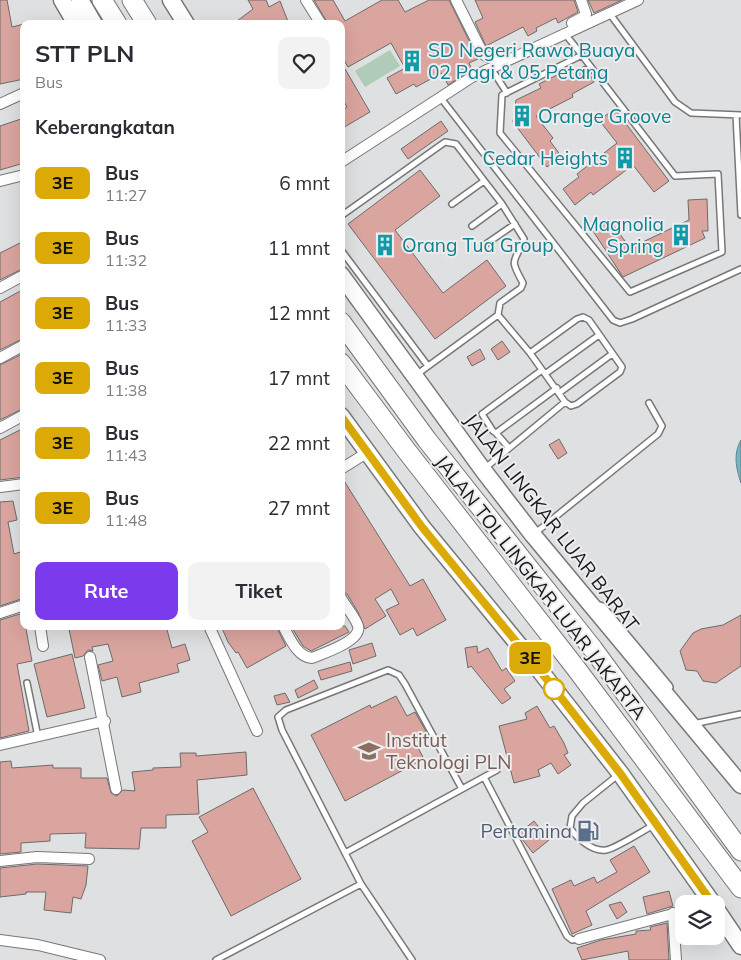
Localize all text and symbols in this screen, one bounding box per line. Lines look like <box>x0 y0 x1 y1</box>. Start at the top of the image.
button: heart <box>278 37 330 89</box>
text: STT PLN <box>35 38 134 68</box>
place label: SD Negeri Rawa Buaya 02 Pagi & 05 Petang <box>428 38 635 84</box>
building icon: SD Negeri Rawa Buaya 02 Pagi & 05 Petang <box>399 48 425 74</box>
text: Bus <box>35 72 63 92</box>
building icon: Orange Groove <box>509 103 535 129</box>
place label: Orange Groove <box>538 104 671 128</box>
text: Keberangkatan <box>35 115 175 139</box>
building icon: Cedar Heights <box>612 145 638 171</box>
place label: Cedar Heights <box>483 146 608 170</box>
text: Bus <box>105 161 139 185</box>
text: 3E <box>52 171 73 194</box>
text: 6 mnt <box>279 171 330 195</box>
text: 11:27 <box>105 185 147 205</box>
place label: Magnolia Spring <box>582 212 664 258</box>
building icon: Magnolia Spring <box>668 222 694 248</box>
text: Bus <box>105 226 139 250</box>
building icon: Orang Tua Group <box>372 232 398 258</box>
place label: Orang Tua Group <box>402 233 554 257</box>
text: 3E <box>52 236 73 259</box>
text: 11 mnt <box>268 236 330 260</box>
text: 11:32 <box>105 250 147 270</box>
text: Bus <box>105 291 139 315</box>
text: 3E <box>52 301 73 324</box>
text: 12 mnt <box>268 301 330 325</box>
text: 11:33 <box>105 315 147 335</box>
text: Bus <box>105 356 139 380</box>
text: 3E <box>52 366 73 389</box>
text: 17 mnt <box>268 366 330 390</box>
text: 11:38 <box>105 380 147 400</box>
street label: JALAN LINGKAR LUAR BARAT <box>460 408 645 636</box>
text: Bus <box>105 421 139 445</box>
text: 3E <box>52 431 73 454</box>
text: 22 mnt <box>268 431 330 455</box>
text: 11:43 <box>105 445 147 465</box>
street label: JALAN TOL LINGKAR LUAR JAKARTA <box>430 450 652 724</box>
text: Bus <box>105 486 139 510</box>
text: 3E <box>52 496 73 519</box>
text: 27 mnt <box>268 496 330 520</box>
text: 11:48 <box>105 510 147 530</box>
button: Rute <box>35 562 178 620</box>
button: Tiket <box>188 562 330 620</box>
line badge: 3E <box>508 642 552 674</box>
text: 3E <box>519 646 541 669</box>
unlabelled marker <box>543 678 565 700</box>
place label: Institut Teknologi PLN <box>386 728 511 774</box>
school or university icon: Institut Teknologi PLN <box>356 738 382 764</box>
fuel station icon: Pertamina <box>575 818 601 844</box>
place label: Pertamina <box>481 819 572 843</box>
map controls <box>675 895 725 945</box>
button: layers <box>675 895 725 945</box>

